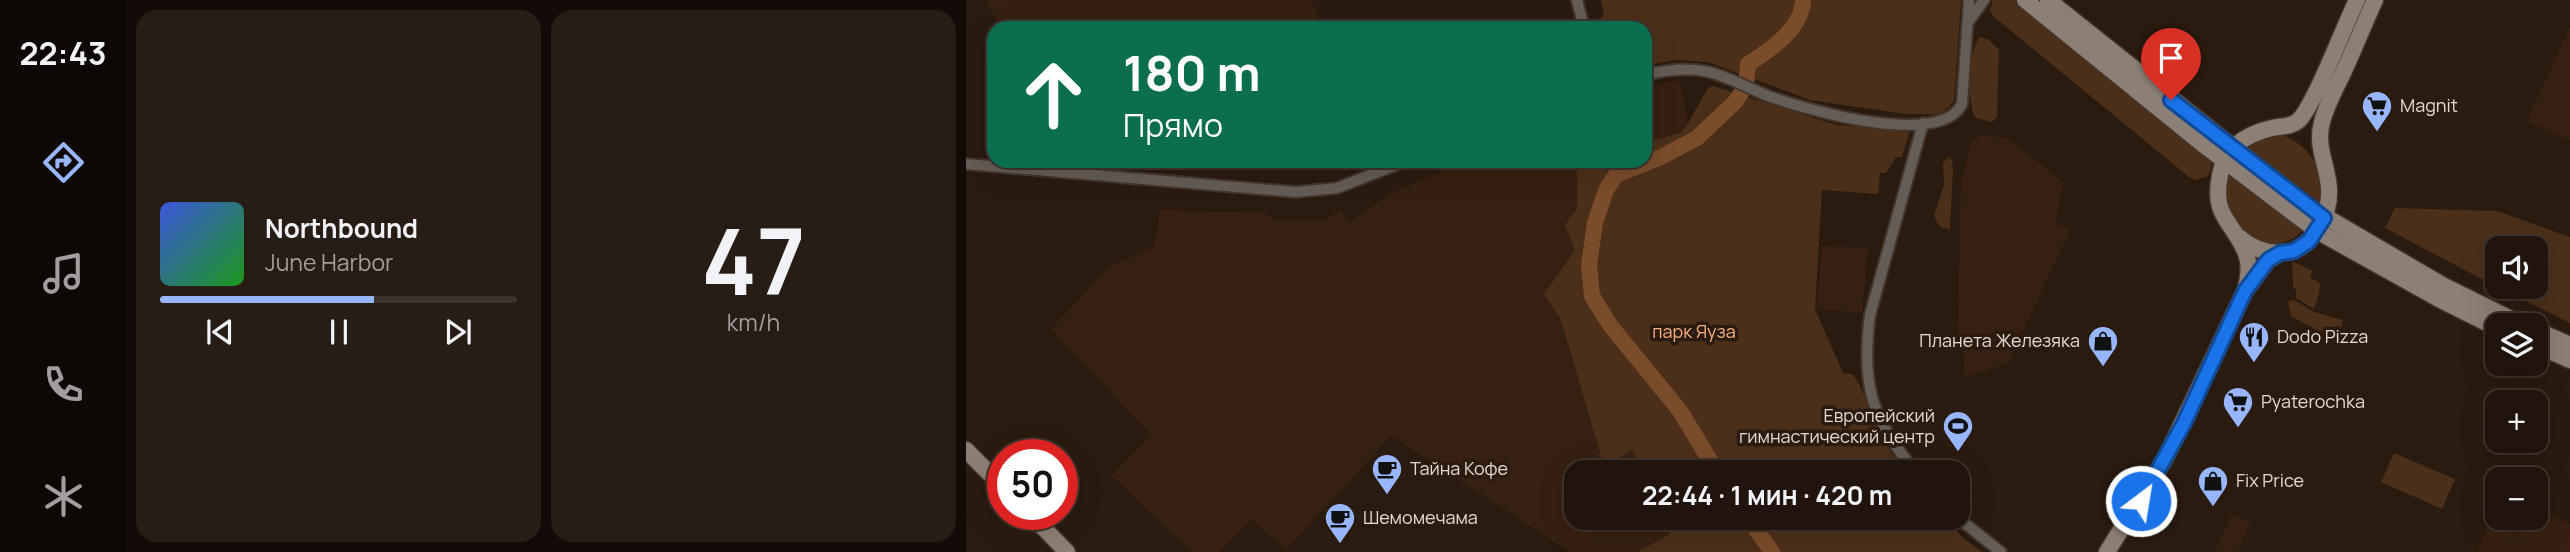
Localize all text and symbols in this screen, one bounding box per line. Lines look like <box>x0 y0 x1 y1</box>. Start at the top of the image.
pin <box>2141 28 2201 100</box>
text: 22:43 <box>19 31 107 75</box>
text: 180 m <box>1123 39 1261 106</box>
icon: arrive <box>2152 39 2190 77</box>
icon: ahead <box>1008 49 1099 140</box>
supermarket icon: Magnit <box>2360 89 2394 133</box>
place label: Magnit <box>2400 93 2458 117</box>
text: Прямо <box>1123 103 1223 147</box>
icon: directions <box>39 138 88 187</box>
text: 47 <box>702 198 805 322</box>
text: Northbound <box>265 210 418 246</box>
map controls <box>2485 236 2548 530</box>
button: sound <box>2485 236 2548 299</box>
text: June Harbor <box>265 246 393 278</box>
icon: music <box>39 249 88 298</box>
text: km/h <box>727 306 780 338</box>
icon: previous <box>201 313 239 351</box>
icon: pause <box>320 313 358 351</box>
icon: next <box>439 313 477 351</box>
button: layers <box>2485 313 2548 376</box>
park label: парк Яуза <box>1652 319 1736 343</box>
restaurant icon: Dodo Pizza <box>2237 320 2271 364</box>
shop icon: Планета Железяка <box>2086 324 2120 368</box>
place label: Dodo Pizza <box>2277 324 2368 348</box>
place label: Планета Железяка <box>1919 328 2080 352</box>
icon: phone <box>39 360 88 409</box>
supermarket icon: Pyaterochka <box>2221 385 2255 429</box>
place label: Pyaterochka <box>2261 389 2365 413</box>
button: + <box>2485 390 2548 453</box>
place label: Европейский гимнастический центр <box>1739 403 1935 448</box>
sports icon: Европейский гимнастический центр <box>1941 409 1975 453</box>
speed limit sign: 50 <box>987 439 1078 530</box>
cafe icon: Тайна Кофе <box>1370 452 1404 496</box>
place label: Тайна Кофе <box>1410 456 1508 480</box>
position arrow <box>2104 464 2178 538</box>
shop icon: Fix Price <box>2196 464 2230 508</box>
button: − <box>2485 467 2548 530</box>
place label: Fix Price <box>2236 468 2304 492</box>
icon: climate <box>39 472 88 521</box>
text: 22:44 · 1 мин · 420 m <box>1642 477 1892 513</box>
cafe icon: Шемомечама <box>1323 501 1357 545</box>
place label: Шемомечама <box>1363 505 1478 529</box>

